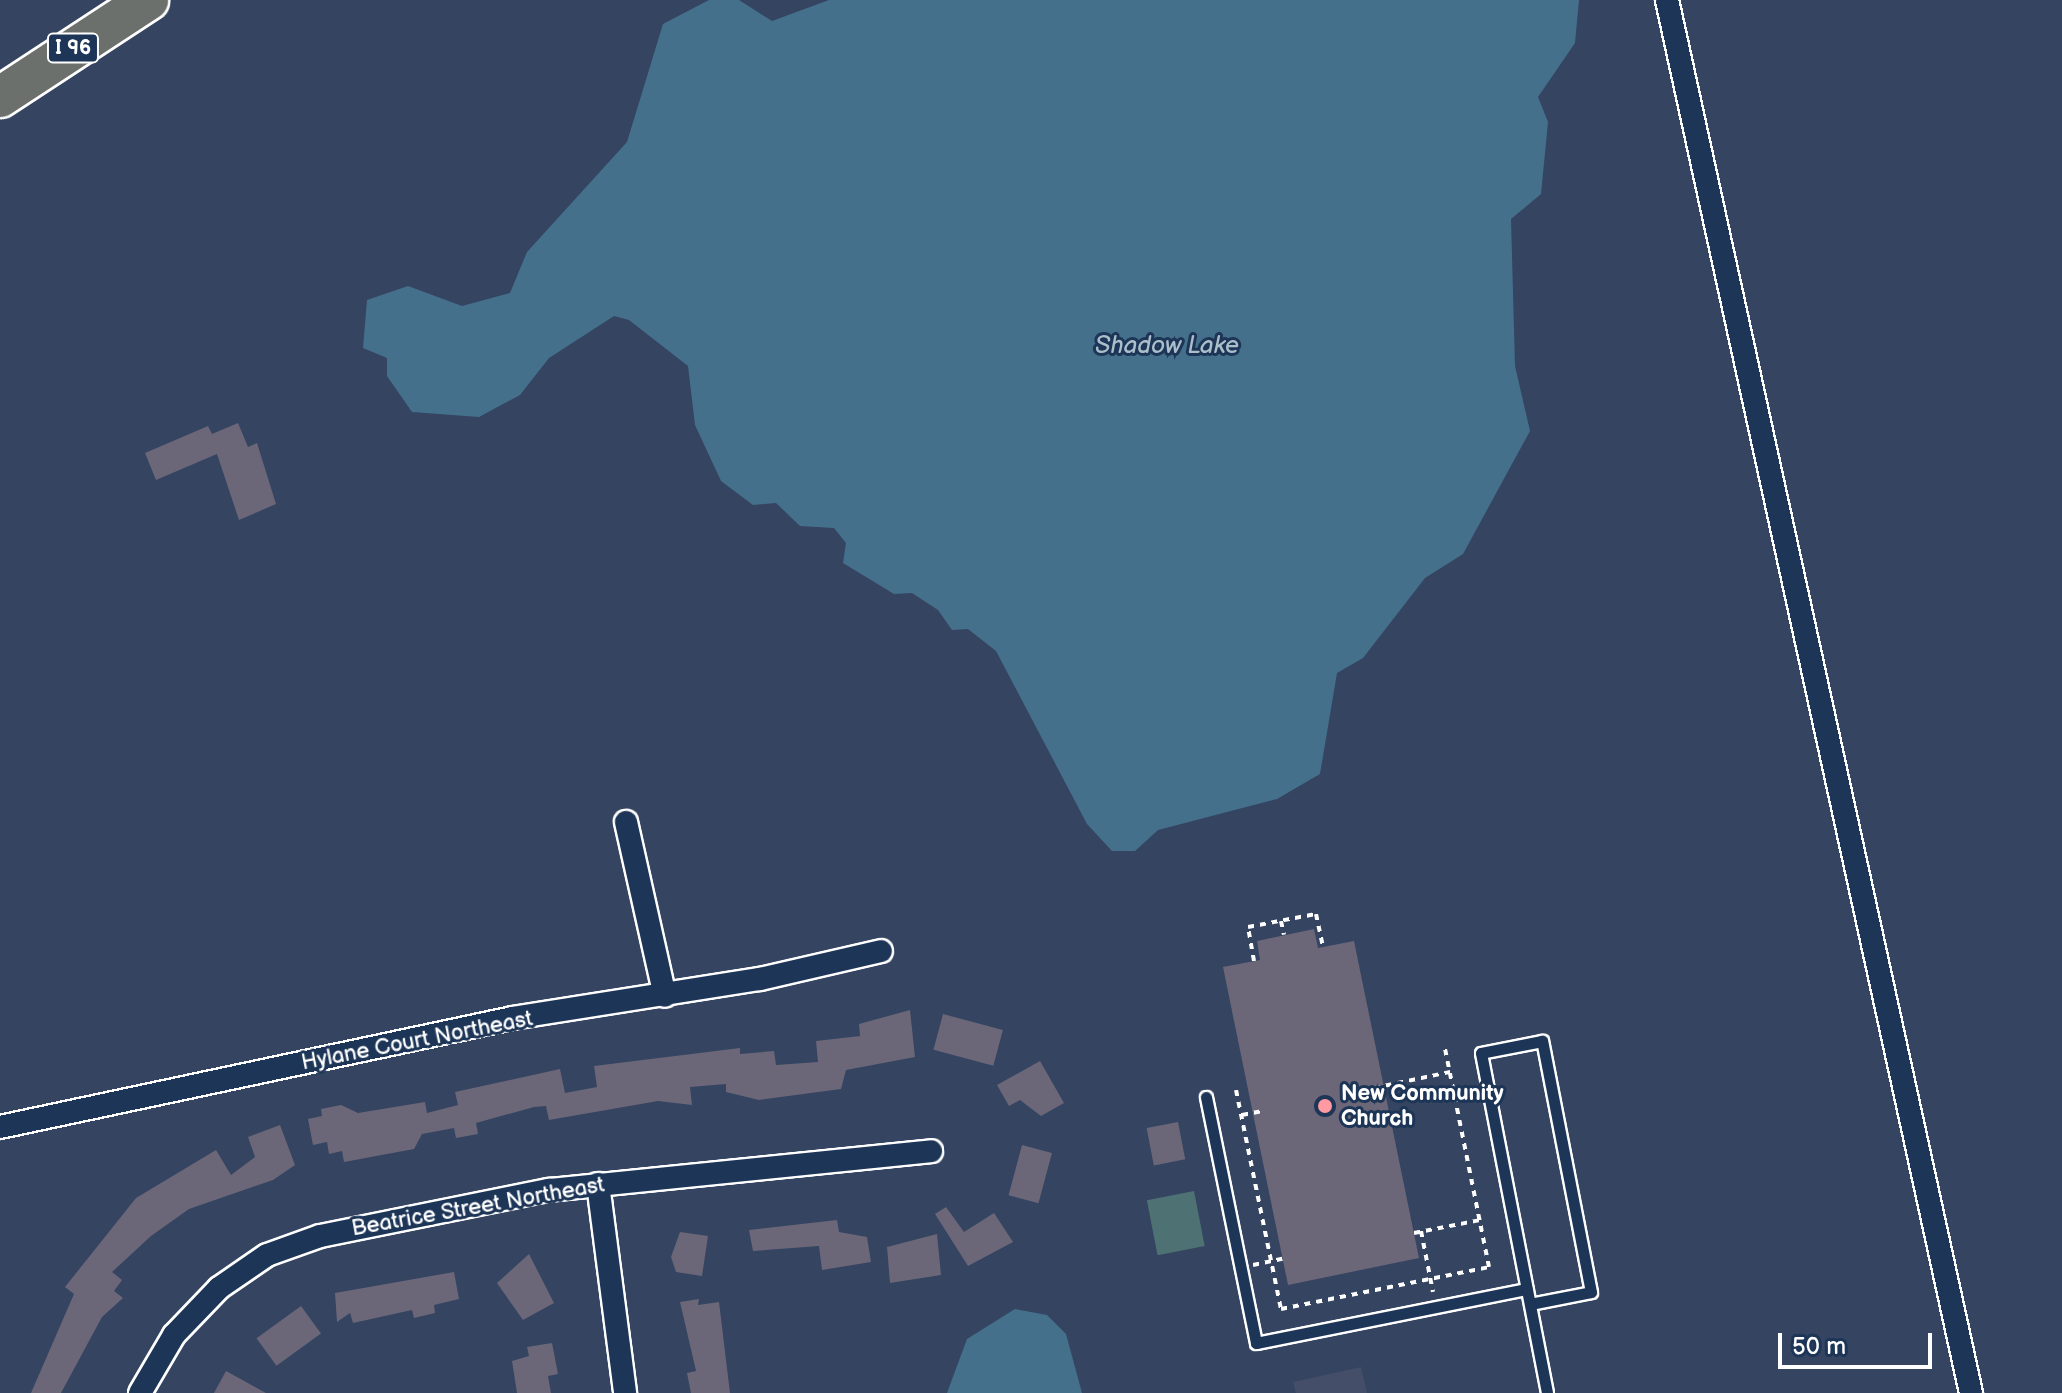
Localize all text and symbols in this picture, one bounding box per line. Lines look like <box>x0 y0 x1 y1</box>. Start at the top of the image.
road number: I 96 <box>45 32 101 64</box>
water label: Shadow Lake <box>1095 332 1239 360</box>
street label: Hylane Court Northeast <box>299 1006 535 1076</box>
place label: New Community Church <box>1341 1080 1504 1132</box>
marker: New Community Church <box>1316 1097 1334 1115</box>
street label: Beatrice Street Northeast <box>349 1172 607 1242</box>
scale bar <box>1782 1317 1936 1367</box>
text: 50 m <box>1792 1332 1846 1361</box>

